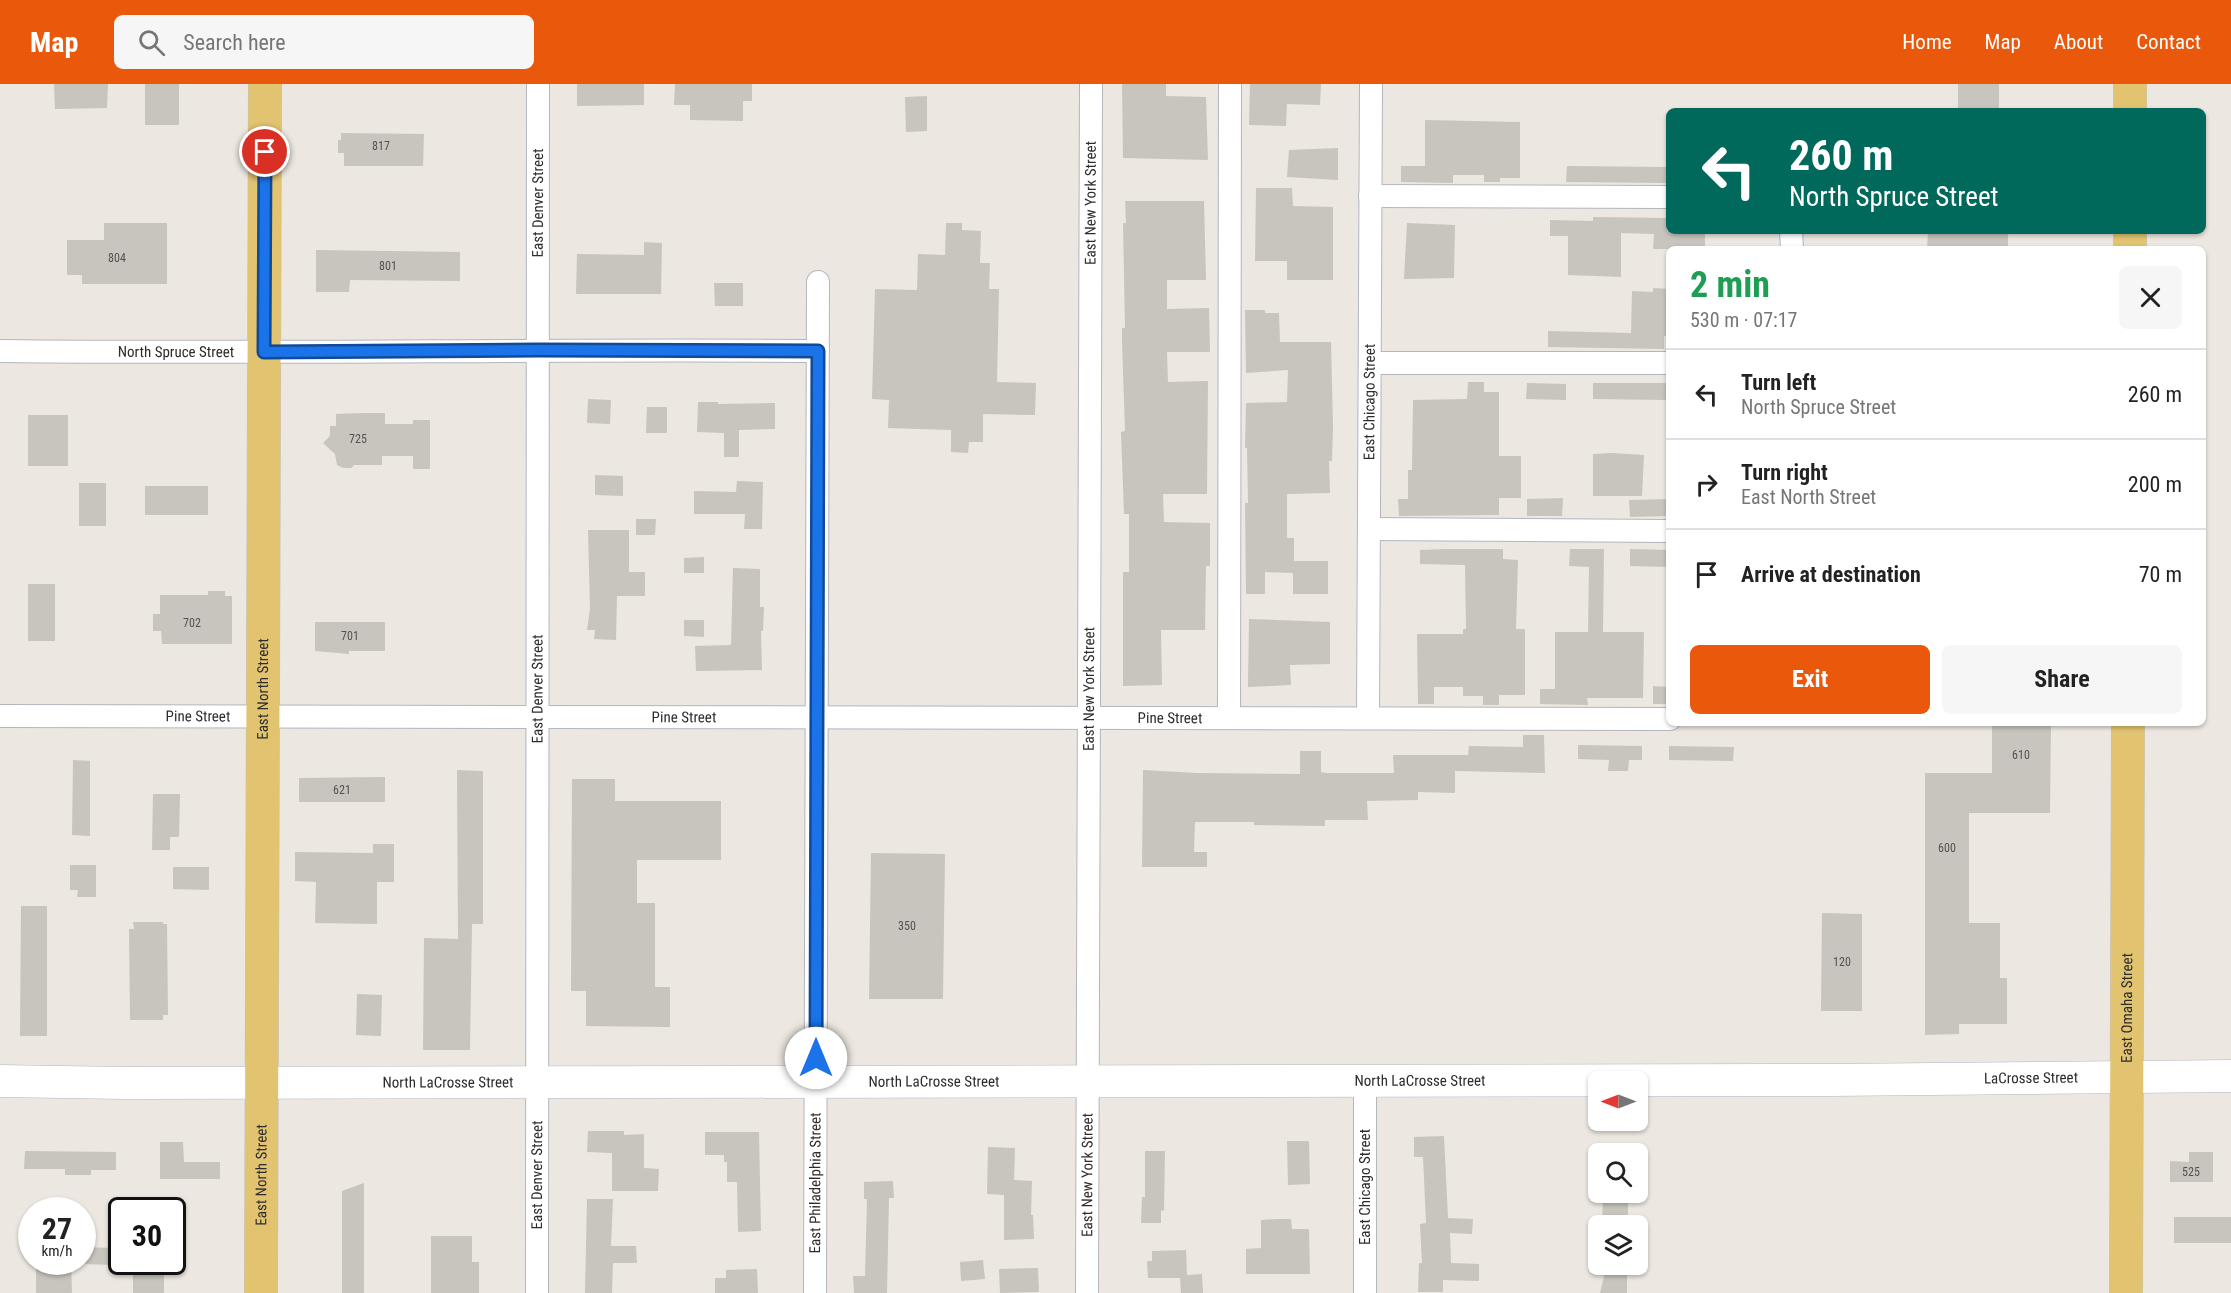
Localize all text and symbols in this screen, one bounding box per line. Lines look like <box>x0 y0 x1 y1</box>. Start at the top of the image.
search box <box>114 15 534 69</box>
text: Map <box>30 26 78 59</box>
icon: search <box>135 26 168 59</box>
text: Search here <box>183 30 286 55</box>
text: Home <box>1902 30 1952 54</box>
text: Map <box>1985 30 2021 54</box>
text: About <box>2054 30 2103 54</box>
text: Contact <box>2136 30 2201 54</box>
pin <box>239 126 290 177</box>
text: 260 m <box>1789 131 1894 180</box>
icon: left <box>1690 132 1768 210</box>
icon: arrive <box>248 135 281 168</box>
house number: 817 <box>372 139 390 153</box>
street label: East New York Street <box>1081 141 1100 265</box>
street label: East Denver Street <box>529 149 547 257</box>
text: North Spruce Street <box>1789 181 1999 213</box>
house number: 804 <box>108 251 126 265</box>
house number: 801 <box>379 259 397 273</box>
text: 2 min <box>1690 264 1770 306</box>
button: close <box>2119 266 2182 329</box>
text: 530 m · 07:17 <box>1690 308 1797 332</box>
street label: North Spruce Street <box>118 343 234 361</box>
street label: East Chicago Street <box>1360 344 1379 460</box>
text: Turn left <box>1741 370 1816 395</box>
icon: left <box>1690 378 1723 411</box>
text: 260 m <box>2128 382 2182 407</box>
text: North Spruce Street <box>1741 395 1896 419</box>
house number: 725 <box>349 432 367 446</box>
text: Turn right <box>1741 460 1828 485</box>
icon: right <box>1690 468 1723 501</box>
text: 200 m <box>2128 472 2182 497</box>
text: East North Street <box>1741 485 1876 509</box>
icon: arrive <box>1690 558 1723 591</box>
text: Arrive at destination <box>1741 562 1921 587</box>
text: 70 m <box>2139 562 2182 587</box>
house number: 702 <box>183 616 201 630</box>
street label: East New York Street <box>1080 627 1098 751</box>
house number: 701 <box>341 629 359 643</box>
street label: East Denver Street <box>528 635 547 743</box>
street label: East North Street <box>254 638 272 740</box>
button: Exit <box>1690 645 1930 714</box>
button: Share <box>1942 645 2182 714</box>
street label: Pine Street <box>166 707 230 725</box>
street label: Pine Street <box>652 708 716 726</box>
street label: Pine Street <box>1138 709 1202 727</box>
house number: 610 <box>2012 748 2030 762</box>
house number: 621 <box>333 783 351 797</box>
house number: 600 <box>1938 841 1956 855</box>
house number: 350 <box>898 919 916 933</box>
street label: East Omaha Street <box>2118 953 2136 1063</box>
house number: 120 <box>1833 955 1851 969</box>
position arrow <box>784 1026 848 1090</box>
street label: LaCrosse Street <box>1984 1069 2078 1087</box>
north arrow <box>1588 1071 1648 1131</box>
map controls <box>1588 1071 1648 1275</box>
street label: North LaCrosse Street <box>868 1072 1000 1091</box>
street label: North LaCrosse Street <box>1354 1072 1486 1090</box>
street label: North LaCrosse Street <box>382 1073 514 1092</box>
street label: East Philadelphia Street <box>806 1112 825 1254</box>
street label: East New York Street <box>1078 1113 1097 1237</box>
street label: East Denver Street <box>528 1121 546 1229</box>
street label: East North Street <box>252 1124 271 1226</box>
street label: East Chicago Street <box>1356 1129 1374 1245</box>
button: search <box>1588 1143 1648 1203</box>
house number: 525 <box>2182 1165 2200 1179</box>
speed limit sign: 30 <box>108 1197 186 1275</box>
text: 27 <box>42 1211 72 1246</box>
button: layers <box>1588 1215 1648 1275</box>
text: km/h <box>42 1242 72 1260</box>

